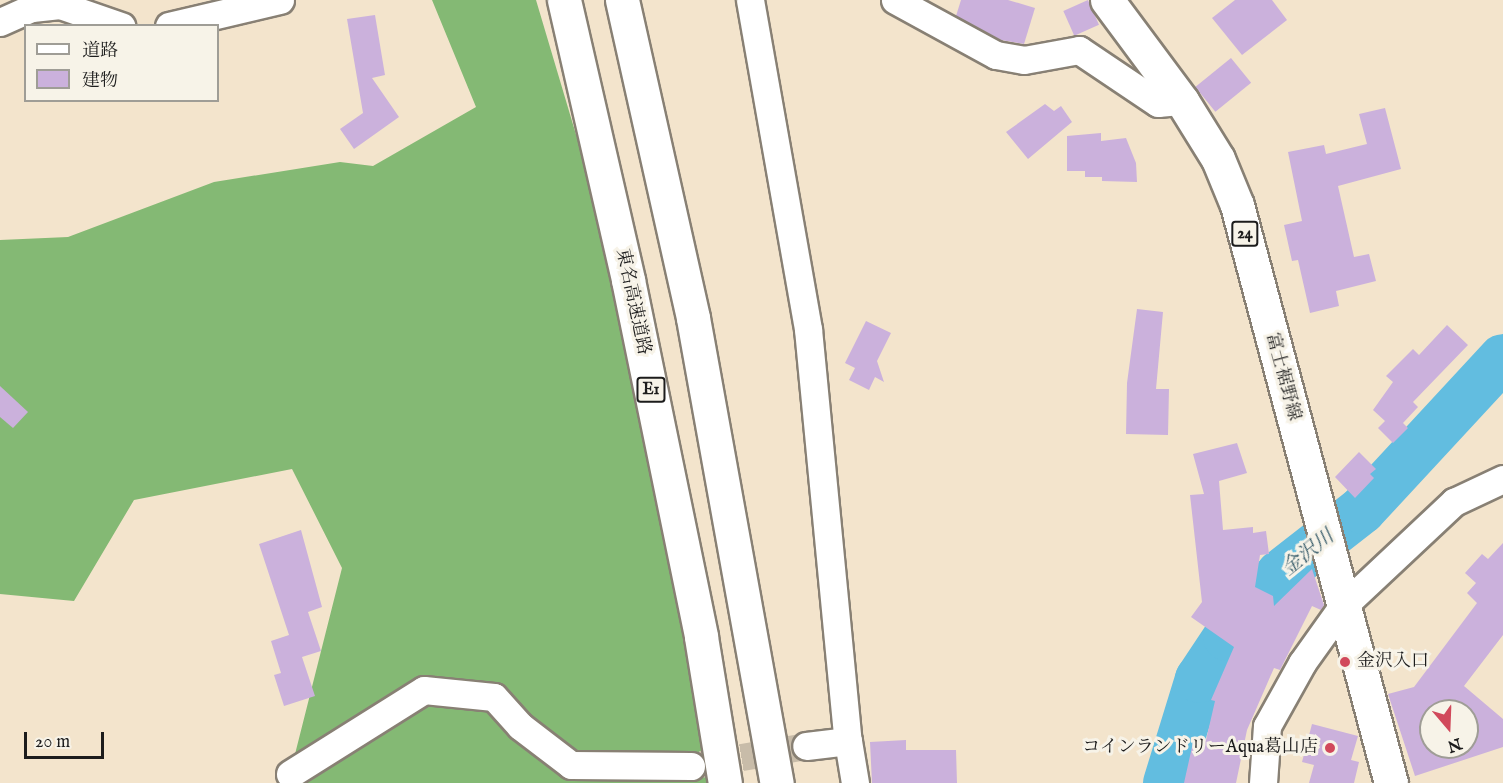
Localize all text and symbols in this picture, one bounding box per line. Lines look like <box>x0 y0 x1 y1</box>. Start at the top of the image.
legend <box>24 24 219 102</box>
text: 道路 <box>82 40 118 63</box>
text: 建物 <box>82 70 118 93</box>
road number: 24 <box>1230 221 1260 247</box>
street label: 東名高速道路 <box>610 247 654 357</box>
street label: 富士裾野線 <box>1260 331 1304 423</box>
road number: E1 <box>636 377 666 403</box>
water label: 金沢川 <box>1277 525 1339 581</box>
place label: 金沢入口 <box>1357 651 1429 673</box>
marker: 金沢入口 <box>1338 655 1352 669</box>
north arrow <box>1419 699 1479 759</box>
scale bar <box>27 720 106 758</box>
text: 20 m <box>35 731 70 754</box>
text: N <box>1444 732 1464 756</box>
place label: コインランドリーAqua葛山店 <box>1082 737 1318 759</box>
marker: コインランドリーAqua葛山店 <box>1323 741 1337 755</box>

